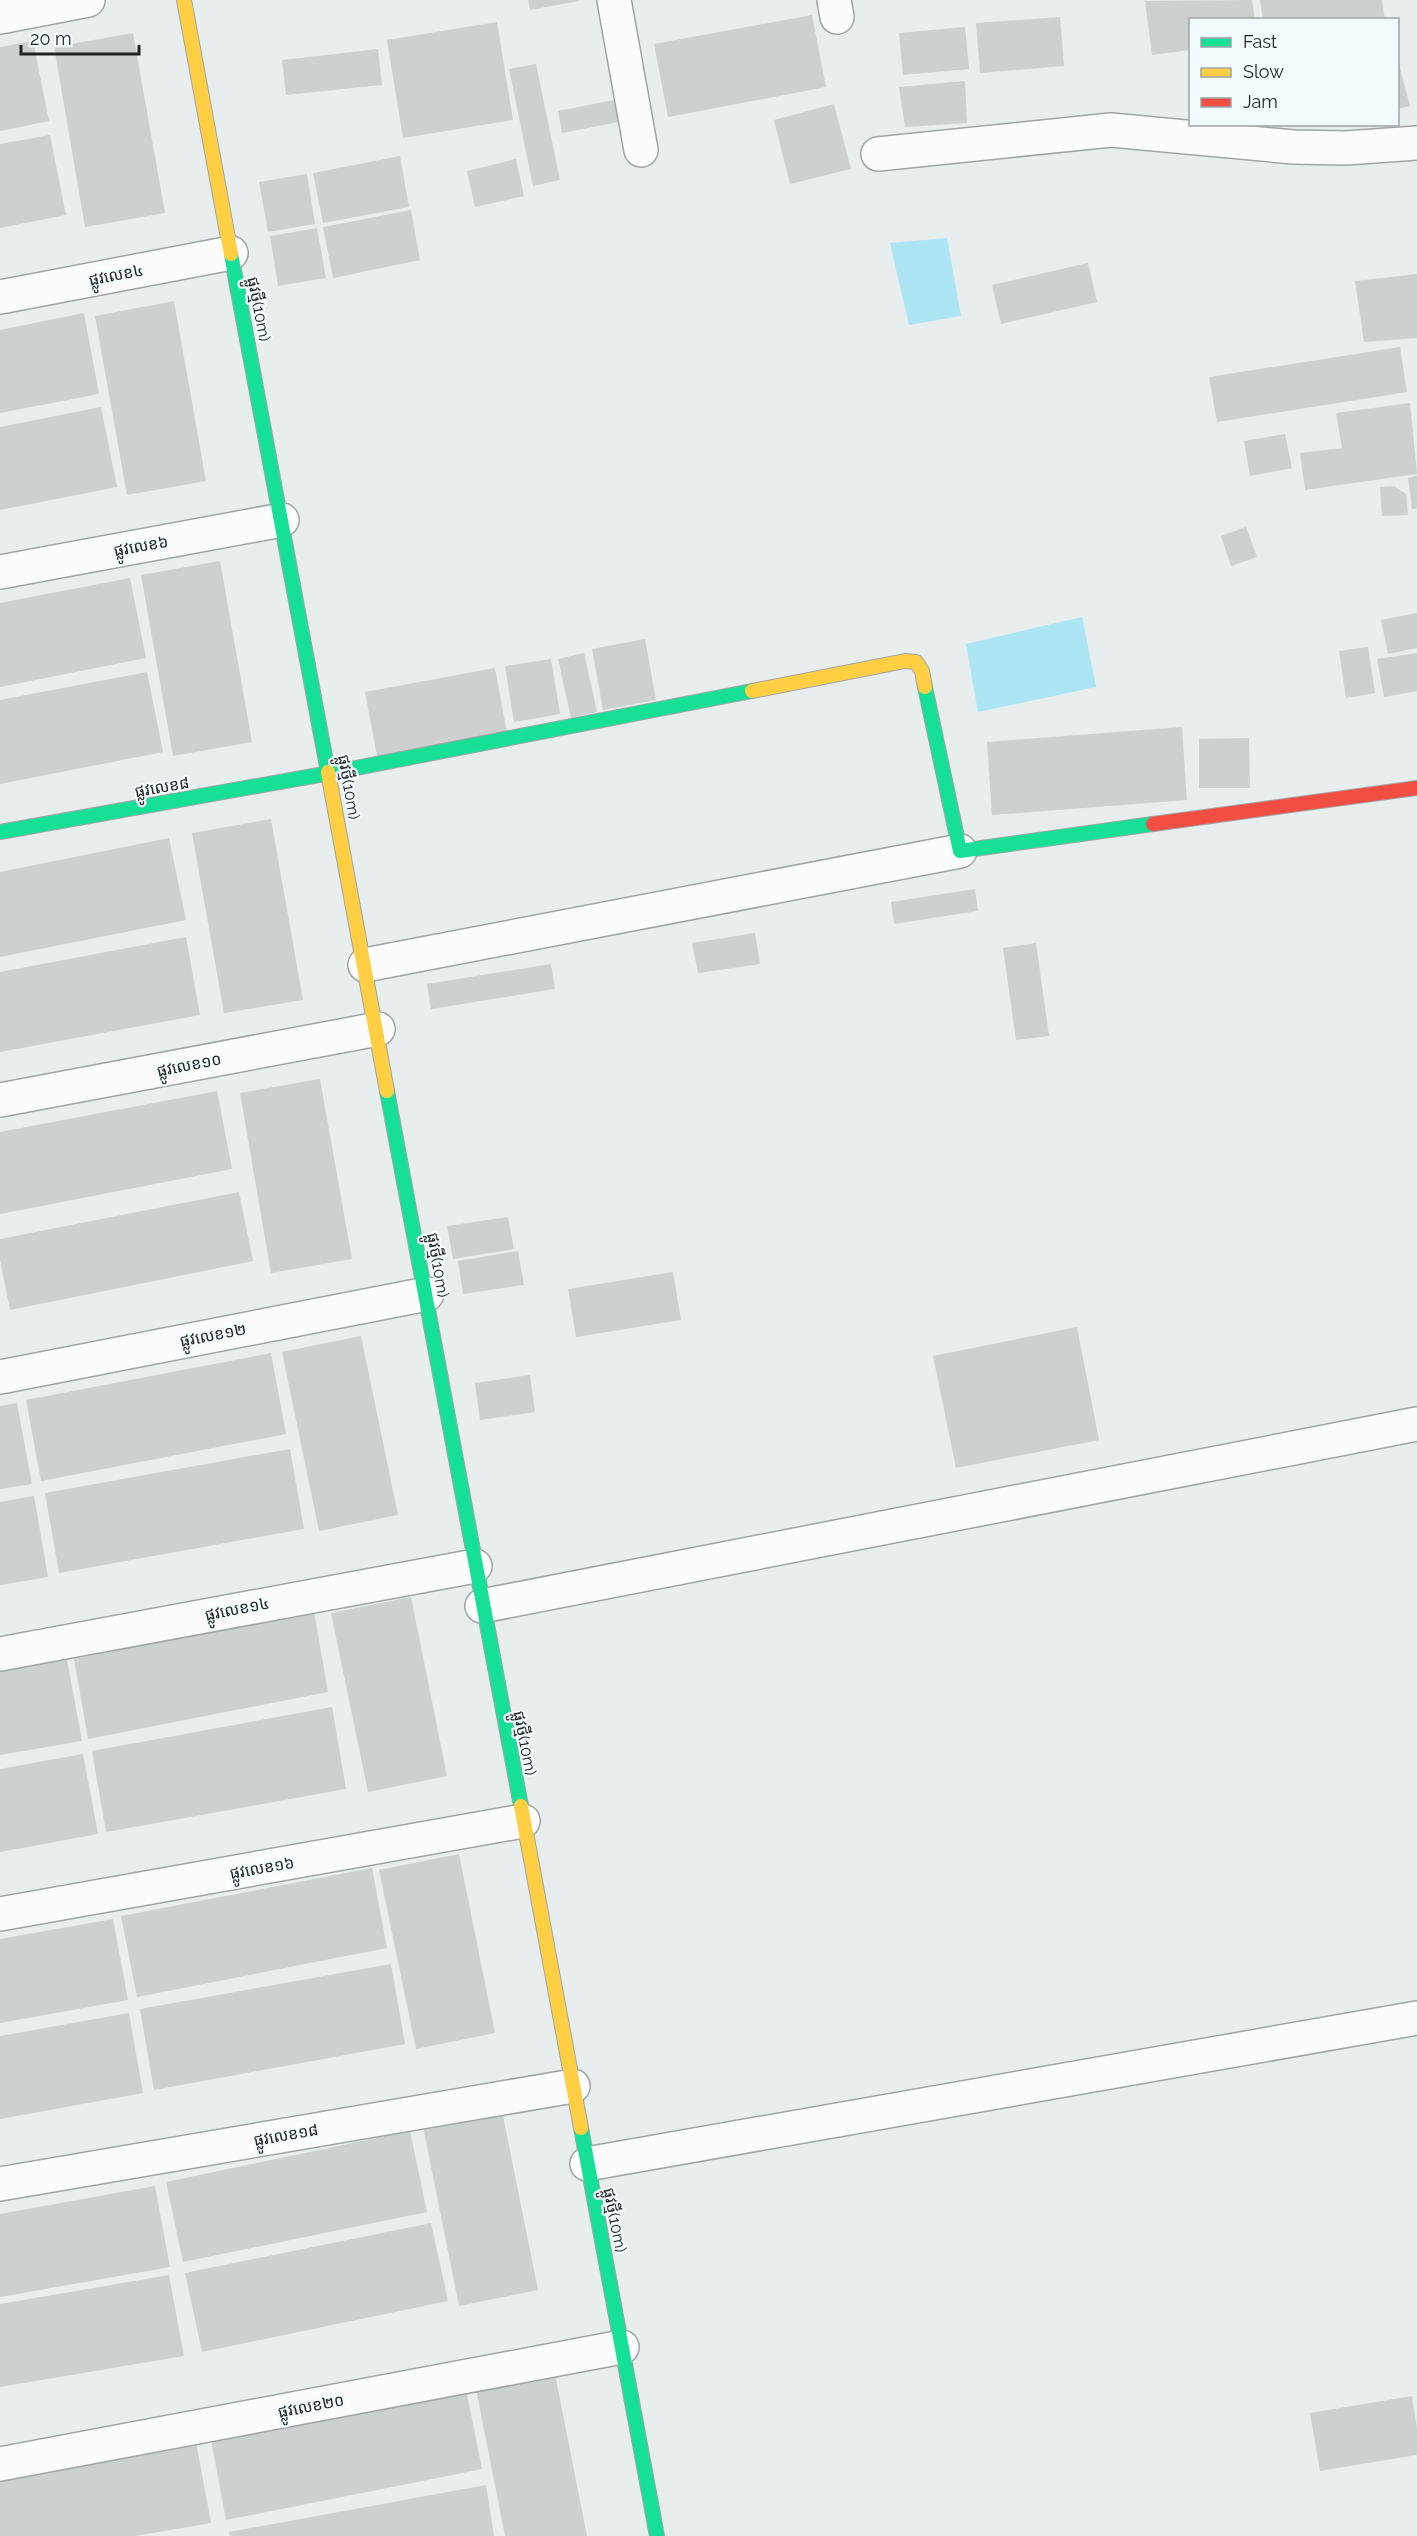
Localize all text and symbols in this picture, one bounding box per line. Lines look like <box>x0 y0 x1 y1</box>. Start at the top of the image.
scale bar <box>21 18 140 56</box>
legend <box>1189 18 1399 126</box>
text: 20 m <box>30 28 72 49</box>
text: Fast <box>1243 31 1277 52</box>
text: Slow <box>1243 61 1284 82</box>
text: Jam <box>1243 91 1278 112</box>
street label: ផ្លូវលេខ៤ <box>87 260 146 294</box>
street label: ផ្លូវថ្មី(10m) <box>239 275 276 344</box>
street label: ផ្លូវលេខ៦ <box>112 532 171 565</box>
street label: ផ្លូវថ្មី(10m) <box>329 753 365 822</box>
street label: ផ្លូវលេខ៨ <box>133 773 192 806</box>
street label: ផ្លូវលេខ១០ <box>155 1049 224 1085</box>
street label: ផ្លូវថ្មី(10m) <box>418 1231 454 1300</box>
street label: ផ្លូវលេខ១២ <box>178 1319 249 1355</box>
street label: ផ្លូវលេខ១៤ <box>203 1593 272 1629</box>
street label: ផ្លូវថ្មី(10m) <box>505 1709 542 1778</box>
street label: ផ្លូវលេខ១៦ <box>228 1853 297 1888</box>
street label: ផ្លូវលេខ១៨ <box>252 2120 321 2155</box>
street label: ផ្លូវថ្មី(10m) <box>595 2186 632 2255</box>
street label: ផ្លូវលេខ២០ <box>276 2390 347 2426</box>

